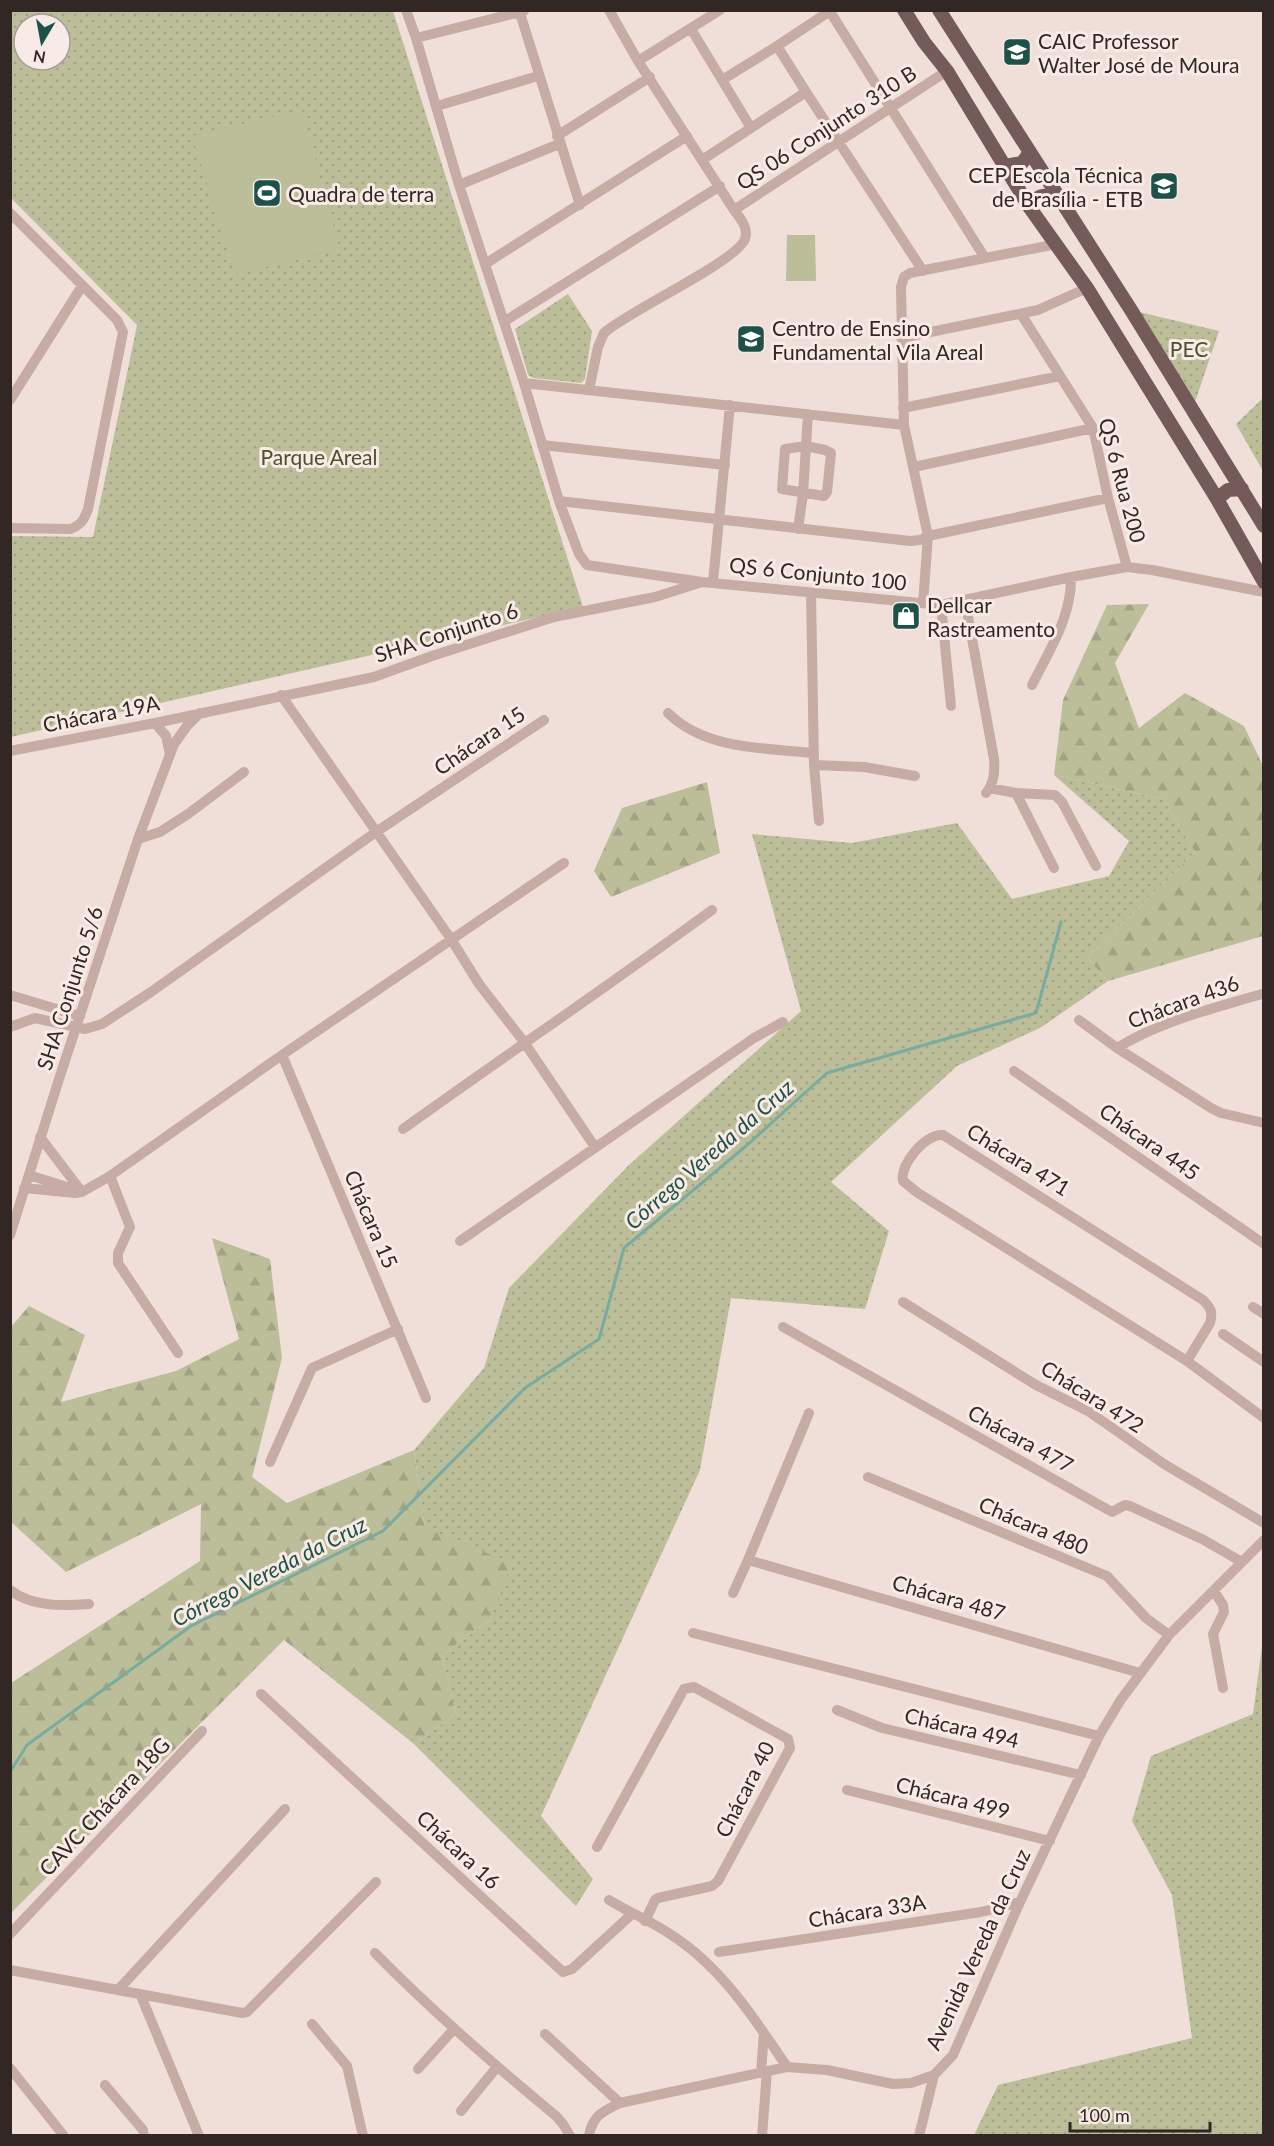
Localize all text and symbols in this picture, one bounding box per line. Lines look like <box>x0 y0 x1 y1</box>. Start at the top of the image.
north arrow <box>12 12 72 72</box>
place label: CAIC Professor Walter José de Moura <box>1038 28 1239 77</box>
school or university icon: CAIC Professor Walter José de Moura <box>1001 36 1033 68</box>
text: N <box>32 47 47 68</box>
street label: QS 06 Conjunto 310 B <box>731 60 921 194</box>
place label: CEP Escola Técnica de Brasília - ETB <box>968 162 1143 211</box>
school or university icon: CEP Escola Técnica de Brasília - ETB <box>1148 170 1180 202</box>
sports icon: Quadra de terra <box>251 177 283 209</box>
place label: Quadra de terra <box>288 181 434 206</box>
place label: Centro de Ensino Fundamental Vila Areal <box>772 315 983 364</box>
school or university icon: Centro de Ensino Fundamental Vila Areal <box>735 323 767 355</box>
park label: PEC <box>1170 336 1208 361</box>
street label: QS 6 Rua 200 <box>1094 415 1152 545</box>
park label: Parque Areal <box>260 444 378 469</box>
street label: QS 6 Conjunto 100 <box>728 551 908 595</box>
place label: Dellcar Rastreamento <box>927 592 1055 641</box>
street label: SHA Conjunto 6 <box>371 597 521 667</box>
shop icon: Dellcar Rastreamento <box>890 600 922 632</box>
street label: Chácara 19A <box>40 689 162 737</box>
street label: Chácara 15 <box>429 700 529 780</box>
street label: SHA Conjunto 5/6 <box>31 903 107 1073</box>
street label: Chácara 436 <box>1124 969 1242 1033</box>
water label: Córrego Vereda da Cruz <box>619 1073 799 1235</box>
street label: Chácara 445 <box>1095 1097 1205 1185</box>
street label: Chácara 471 <box>963 1118 1075 1200</box>
street label: Chácara 15 <box>340 1166 404 1272</box>
street label: Chácara 472 <box>1037 1355 1149 1437</box>
street label: Chácara 477 <box>964 1399 1078 1477</box>
street label: Chácara 480 <box>976 1491 1092 1559</box>
water label: Córrego Vereda da Cruz <box>167 1510 371 1632</box>
street label: Chácara 487 <box>890 1569 1008 1625</box>
street label: Chácara 494 <box>902 1702 1022 1752</box>
street label: CAVC Chácara 18G <box>33 1732 175 1880</box>
street label: Chácara 40 <box>709 1737 779 1841</box>
street label: Chácara 499 <box>893 1771 1013 1823</box>
street label: Chácara 16 <box>412 1804 506 1894</box>
street label: Avenida Vereda da Cruz <box>919 1845 1035 2053</box>
street label: Chácara 33A <box>807 1888 928 1932</box>
scale bar <box>1070 2095 1210 2133</box>
text: 100 m <box>1079 2104 1130 2126</box>

